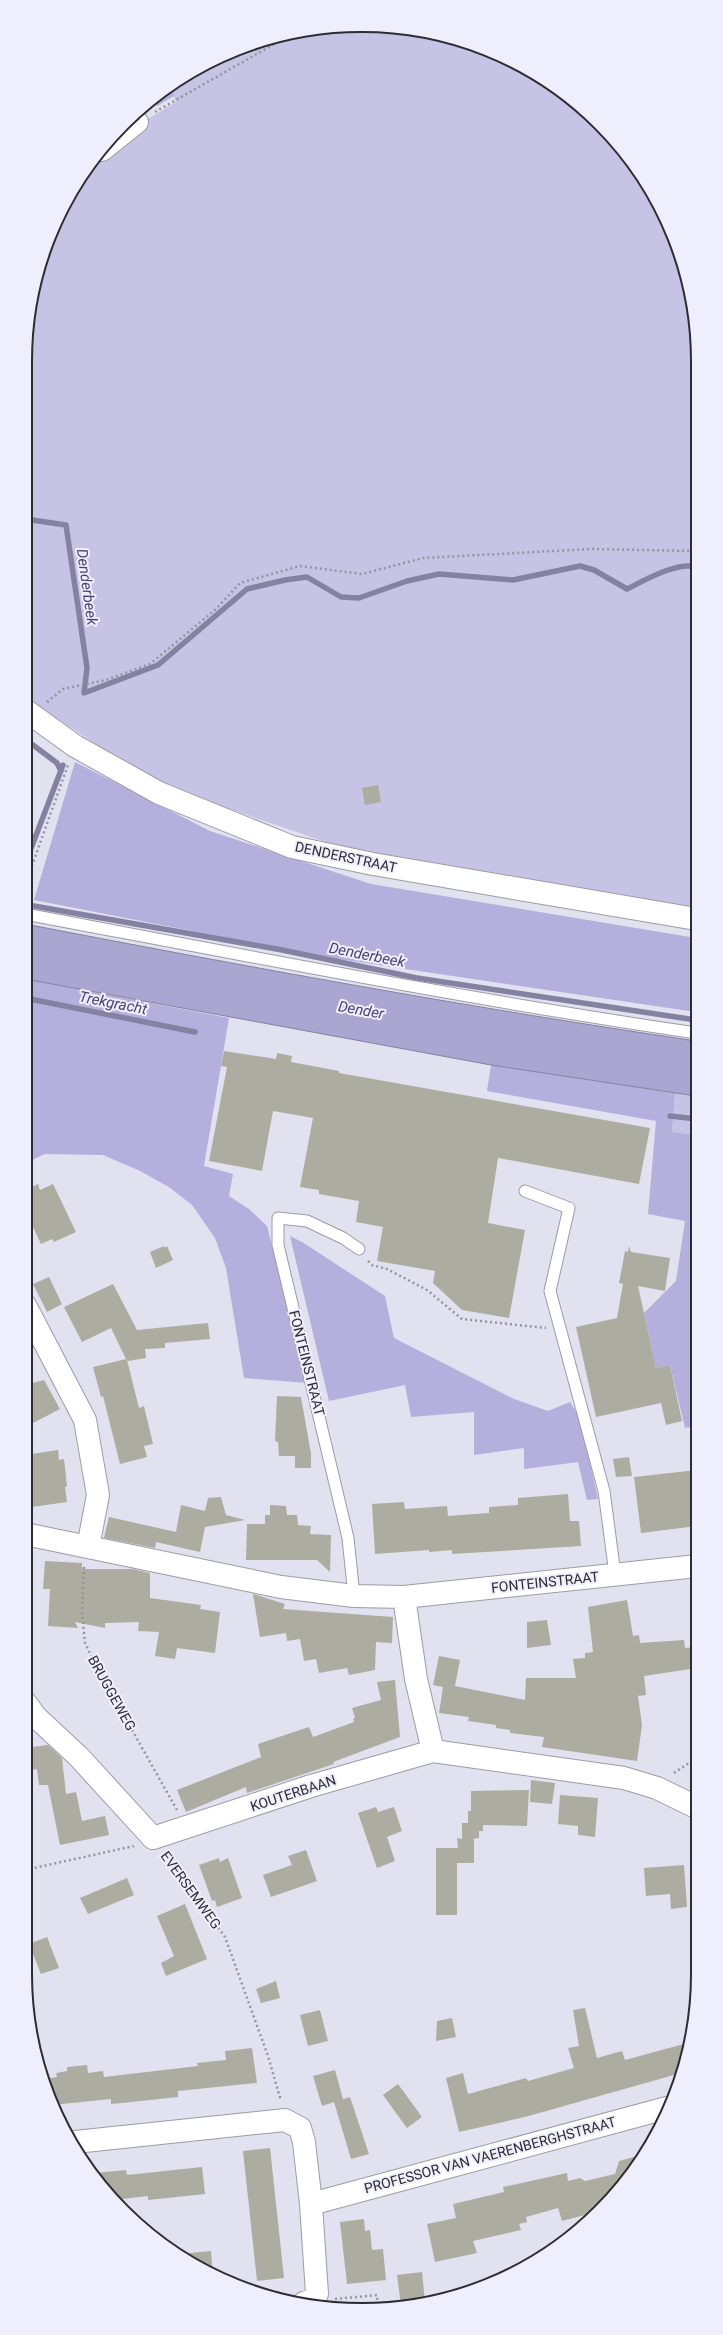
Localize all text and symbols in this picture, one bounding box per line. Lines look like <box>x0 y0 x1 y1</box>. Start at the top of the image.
water label: Denderbeek <box>73 548 101 627</box>
street label: DENDERSTRAAT <box>294 838 399 876</box>
water label: Denderbeek <box>327 939 407 971</box>
water label: Trekgracht <box>77 988 149 1018</box>
water label: Dender <box>337 997 386 1023</box>
street label: FONTEINSTRAAT <box>286 1309 328 1418</box>
street label: FONTEINSTRAAT <box>490 1568 600 1596</box>
street label: BRUGGEWEG <box>85 1653 139 1733</box>
street label: KOUTERBAAN <box>248 1772 338 1814</box>
street label: EVERSEMWEG <box>158 1848 224 1932</box>
street label: PROFESSOR VAN VAERENBERGHSTRAAT <box>362 2113 618 2196</box>

